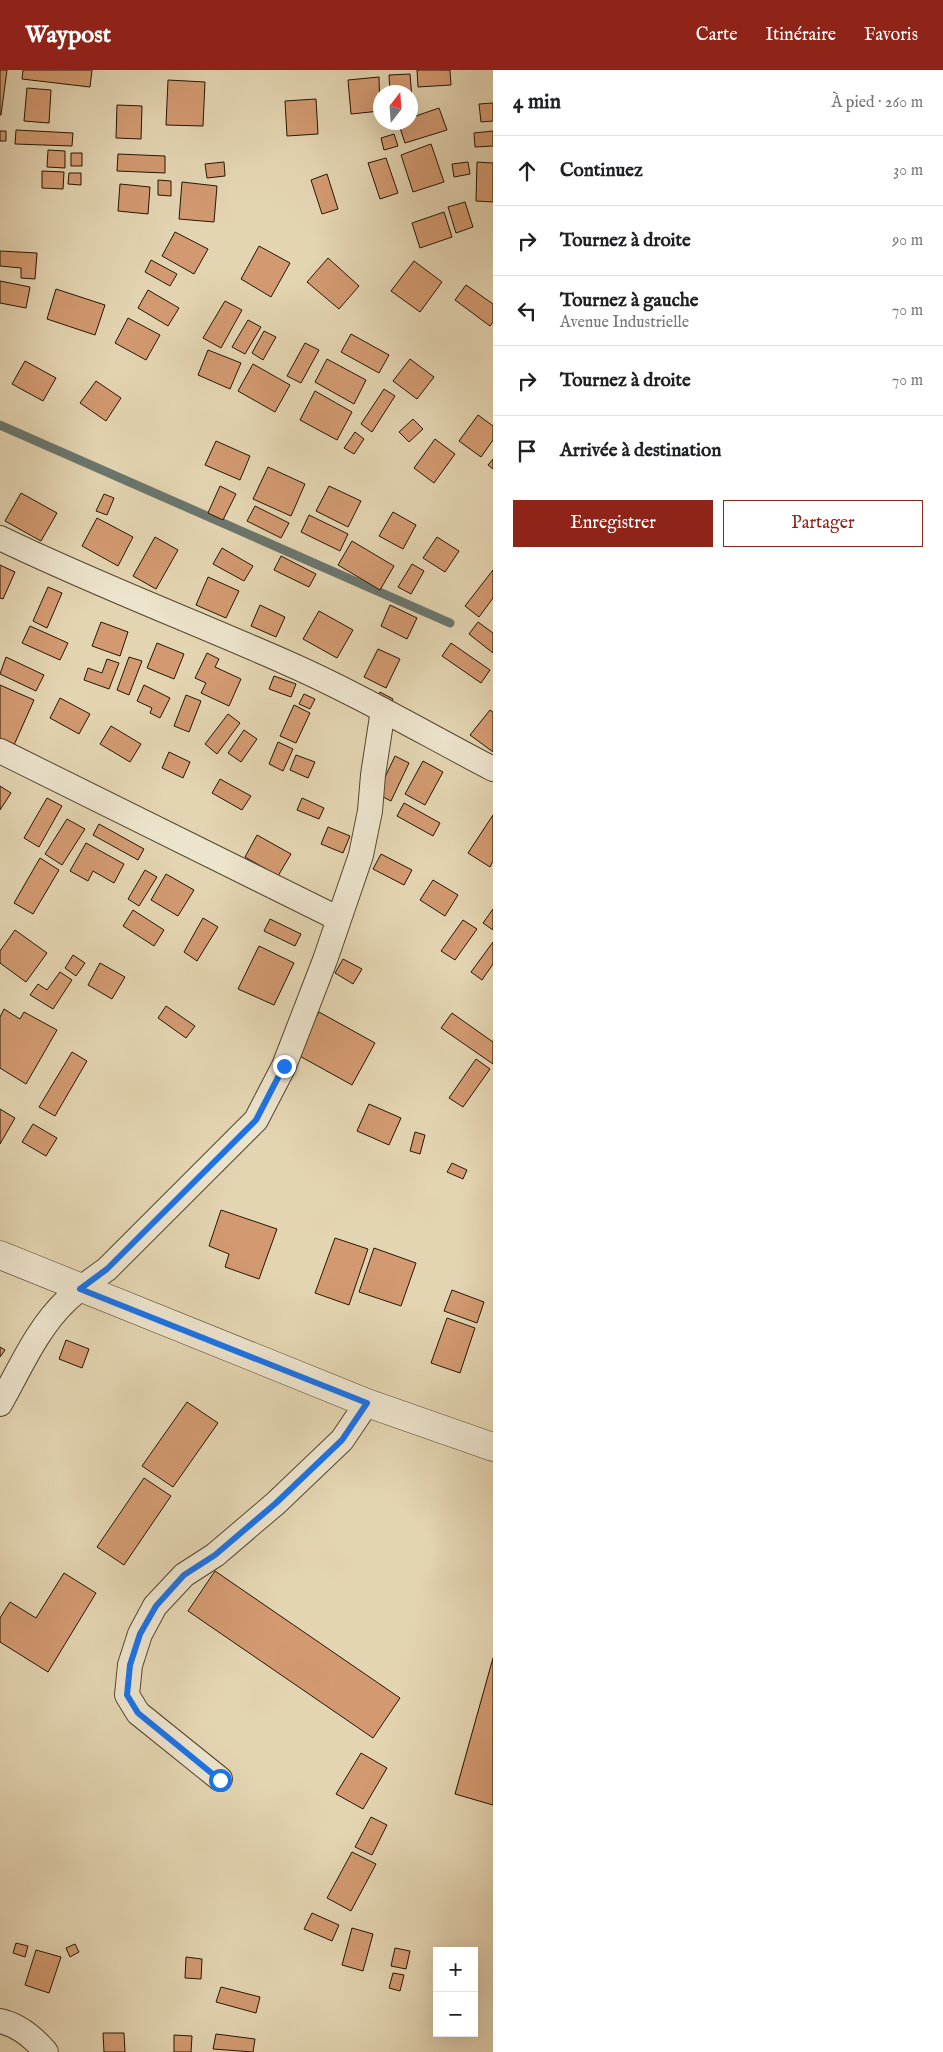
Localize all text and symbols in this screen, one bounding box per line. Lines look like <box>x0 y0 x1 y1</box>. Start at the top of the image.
text: Waypost <box>25 20 111 51</box>
text: Carte <box>696 24 738 47</box>
text: Itinéraire <box>766 24 836 47</box>
text: Favoris <box>864 24 918 47</box>
north arrow <box>373 85 418 130</box>
text: 4 min <box>513 89 561 116</box>
text: À pied · 260 m <box>832 93 923 113</box>
icon: ahead <box>513 157 541 185</box>
text: Continuez <box>560 159 643 183</box>
text: 30 m <box>893 161 923 181</box>
icon: right <box>513 227 541 255</box>
text: Tournez à droite <box>560 229 691 253</box>
text: 90 m <box>892 231 923 251</box>
text: Tournez à gauche <box>560 289 699 313</box>
icon: left <box>513 297 541 325</box>
text: 70 m <box>892 301 923 321</box>
text: Avenue Industrielle <box>560 313 689 333</box>
icon: right <box>513 367 541 395</box>
text: Tournez à droite <box>560 369 691 393</box>
text: 70 m <box>892 371 923 391</box>
icon: arrive <box>513 437 541 465</box>
text: Arrivée à destination <box>560 439 721 463</box>
button: Enregistrer <box>513 500 713 547</box>
button: Partager <box>723 500 923 547</box>
route end <box>273 1055 296 1078</box>
route start <box>209 1769 232 1792</box>
map controls <box>433 1947 478 2037</box>
button: + <box>433 1947 478 1992</box>
button: − <box>433 1992 478 2037</box>

